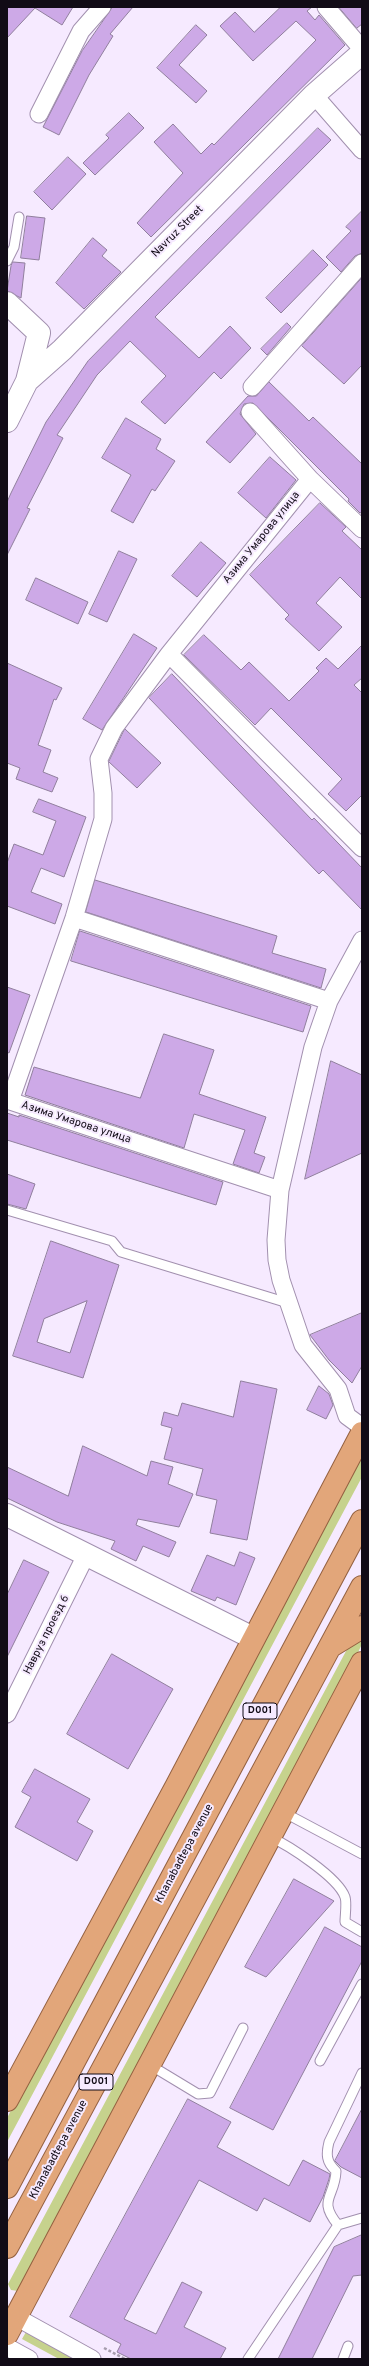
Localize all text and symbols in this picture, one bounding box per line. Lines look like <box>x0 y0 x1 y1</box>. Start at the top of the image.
street label: Navruz Street <box>149 203 207 261</box>
street label: Азима Умарова улица <box>221 489 303 587</box>
street label: Азима Умарова улица <box>19 1099 133 1147</box>
street label: Навруз проезд 6 <box>21 1593 73 1677</box>
road number: D001 <box>243 1703 277 1719</box>
street label: Khanabadtepa avenue <box>153 1802 217 1906</box>
road number: D001 <box>79 2074 113 2090</box>
street label: Khanabadtepa avenue <box>27 2098 91 2202</box>

